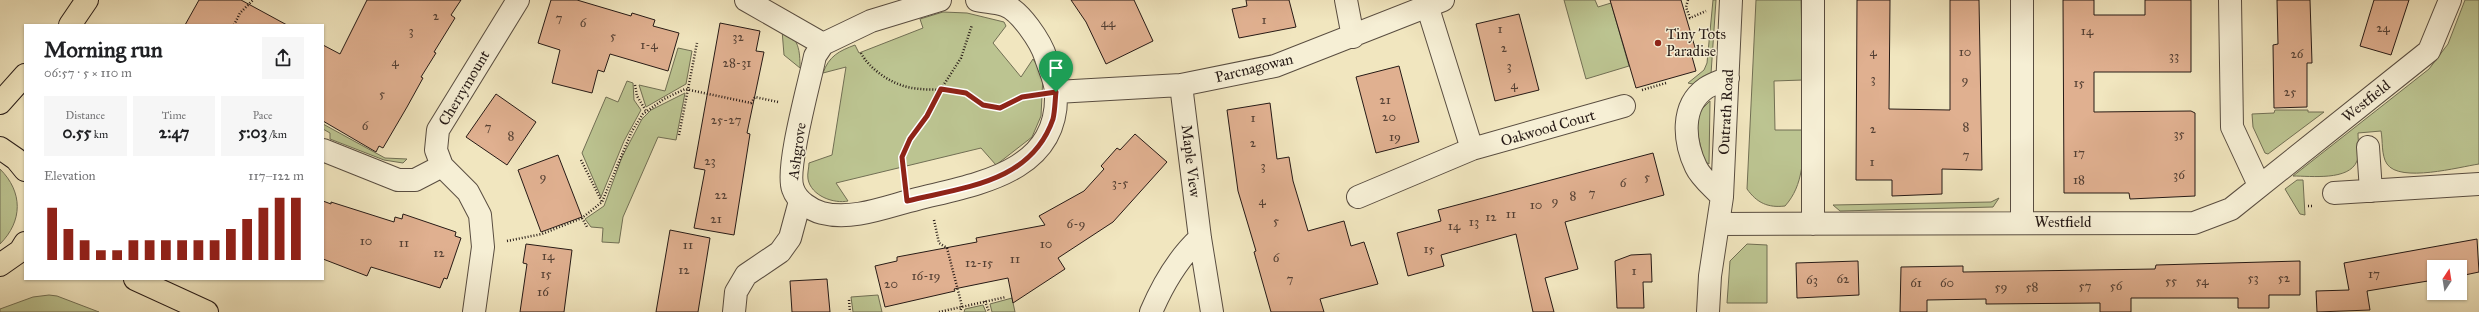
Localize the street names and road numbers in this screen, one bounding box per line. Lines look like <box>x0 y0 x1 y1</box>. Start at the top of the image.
street label: Cherrymount <box>434 47 494 129</box>
street label: Parcnagowan <box>1213 50 1295 86</box>
street label: Outrath Road <box>1715 68 1737 155</box>
street label: Westfield <box>2338 76 2394 126</box>
street label: Oakwood Court <box>1499 106 1598 150</box>
street label: Ashgrove <box>784 121 810 182</box>
street label: Maple View <box>1178 124 1204 199</box>
street label: Westfield <box>2034 213 2092 231</box>

